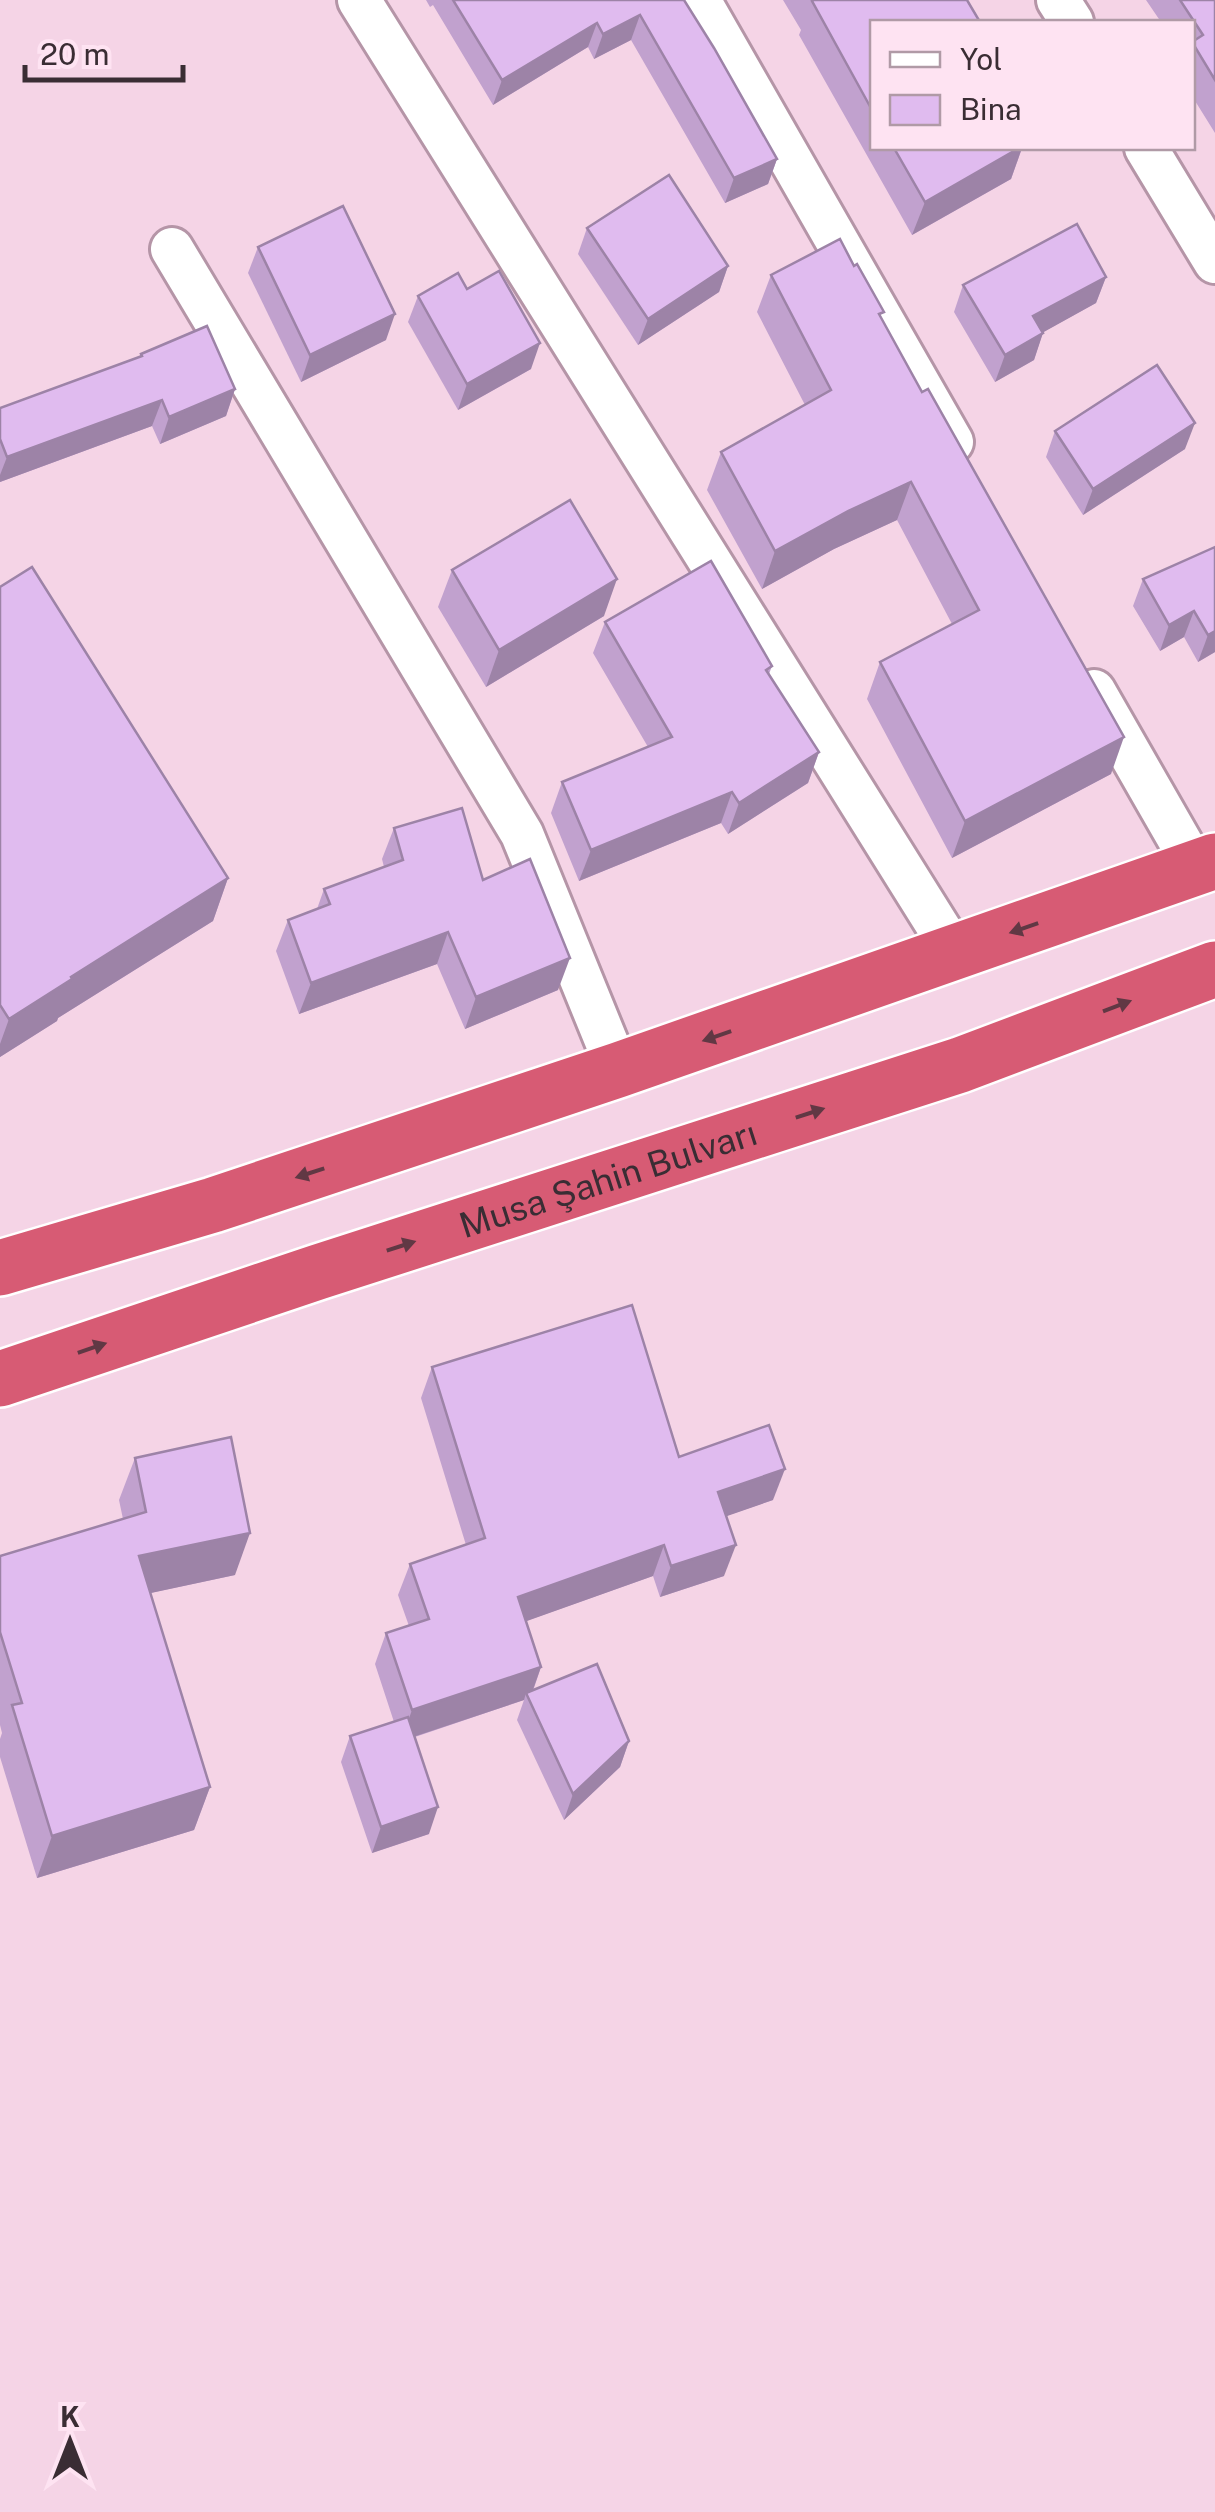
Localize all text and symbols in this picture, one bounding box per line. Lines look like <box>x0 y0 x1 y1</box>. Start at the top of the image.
scale bar <box>25 20 182 82</box>
legend <box>870 20 1195 150</box>
text: 20 m <box>40 36 109 72</box>
text: Yol <box>960 41 1002 77</box>
text: Bina <box>960 91 1022 127</box>
one-way arrow <box>1008 921 1038 936</box>
one-way arrow <box>1102 998 1132 1013</box>
one-way arrow <box>702 1029 732 1044</box>
one-way arrow <box>795 1105 825 1120</box>
street label: Musa Şahin Bulvarı <box>454 1111 762 1246</box>
one-way arrow <box>294 1166 324 1181</box>
one-way arrow <box>386 1237 416 1252</box>
one-way arrow <box>78 1340 108 1355</box>
north arrow <box>20 2392 120 2492</box>
text: K <box>60 2400 80 2433</box>

